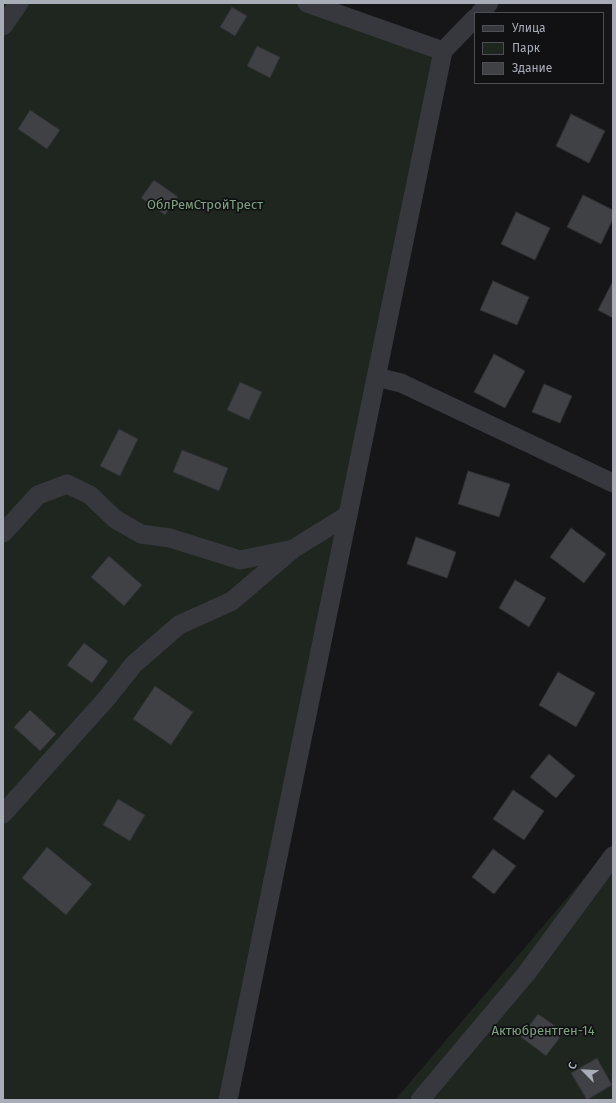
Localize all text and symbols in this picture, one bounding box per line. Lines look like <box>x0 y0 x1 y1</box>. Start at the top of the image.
legend <box>474 12 604 84</box>
text: Улица <box>512 21 546 35</box>
text: Парк <box>512 41 540 55</box>
text: Здание <box>512 61 552 75</box>
park label: ОблРемСтройТрест <box>147 197 263 213</box>
park label: Актюбрентген-14 <box>491 1023 595 1039</box>
north arrow <box>564 1051 604 1091</box>
text: С <box>565 1060 580 1071</box>

